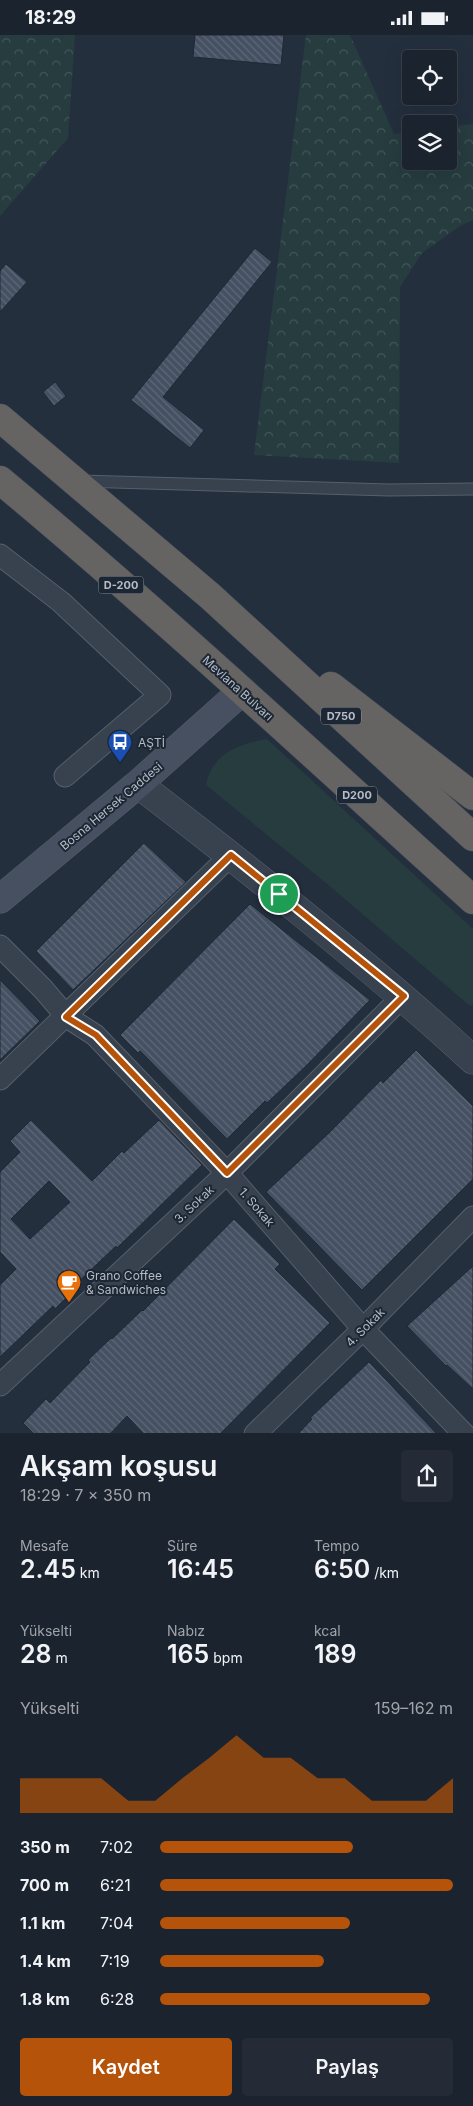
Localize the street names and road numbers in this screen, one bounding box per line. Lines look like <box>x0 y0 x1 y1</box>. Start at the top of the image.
road number: D-200 <box>98 577 144 593</box>
street label: Mevlana Bulvarı <box>199 652 277 724</box>
road number: D750 <box>321 707 361 724</box>
street label: Bosna Hersek Caddesi <box>57 759 165 853</box>
road number: D200 <box>337 787 377 803</box>
street label: 3. Sokak <box>171 1182 217 1226</box>
street label: 1. Sokak <box>236 1185 278 1230</box>
street label: 4. Sokak <box>342 1304 388 1350</box>

